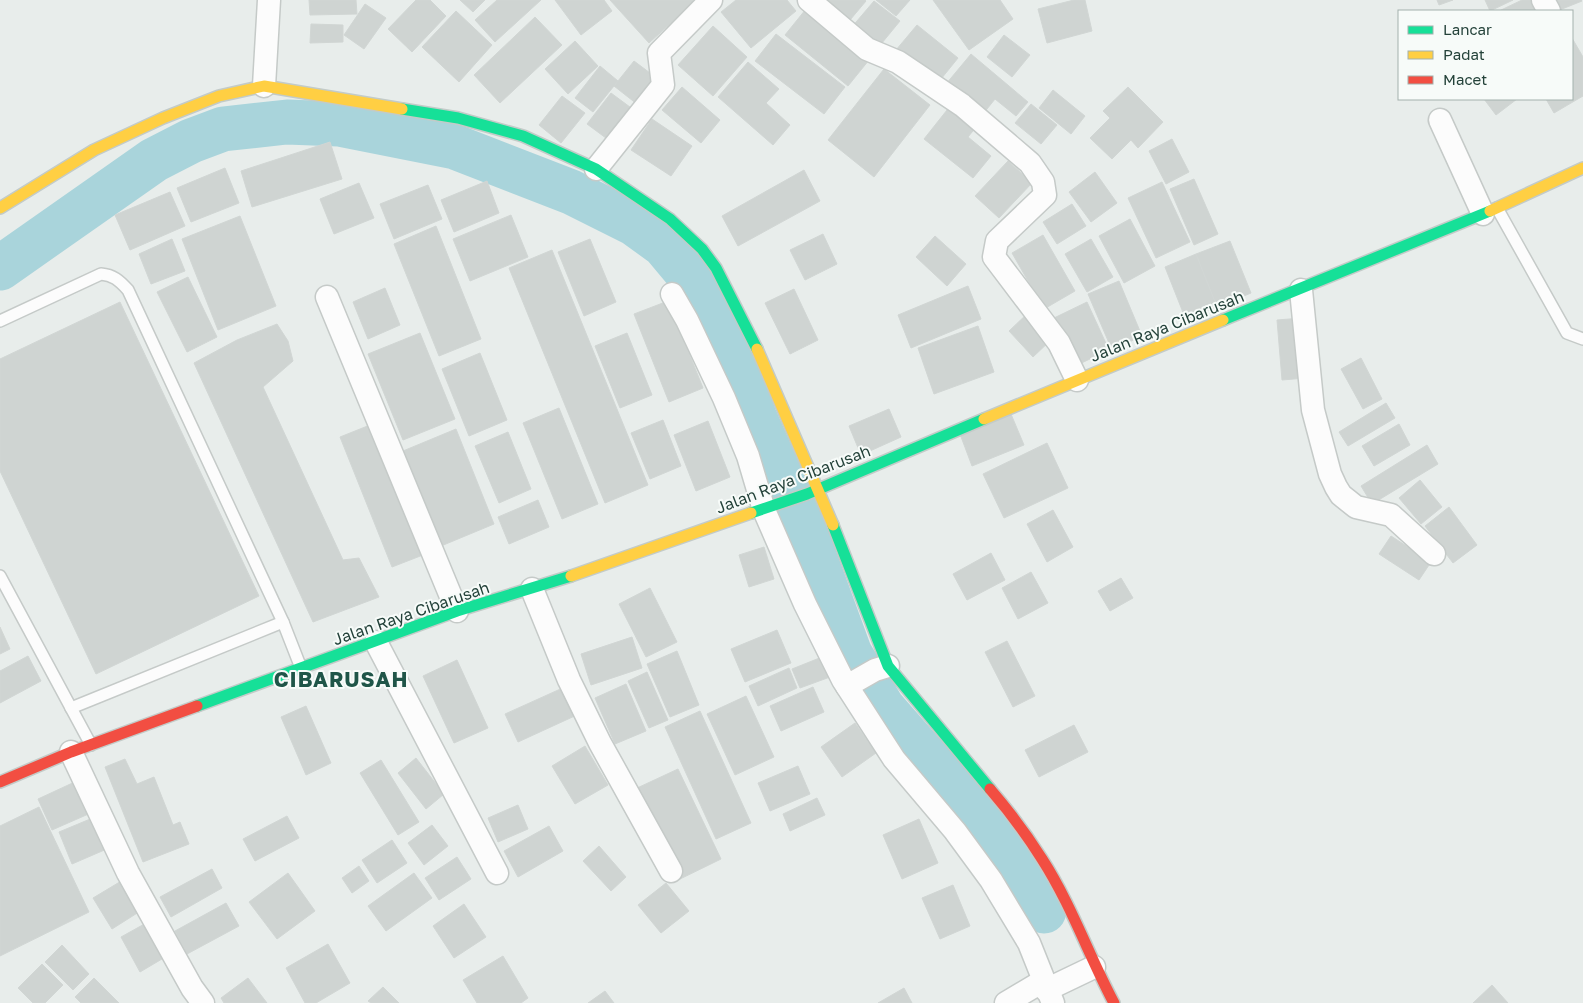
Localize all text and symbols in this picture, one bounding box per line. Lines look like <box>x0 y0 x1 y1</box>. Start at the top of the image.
legend <box>1398 10 1573 100</box>
text: Lancar <box>1443 20 1492 38</box>
text: Padat <box>1443 45 1485 63</box>
text: Macet <box>1443 70 1487 88</box>
street label: Jalan Raya Cibarusah <box>1087 286 1247 366</box>
street label: Jalan Raya Cibarusah <box>713 440 873 518</box>
street label: Jalan Raya Cibarusah <box>330 577 492 649</box>
district label: CIBARUSAH <box>274 666 408 692</box>

